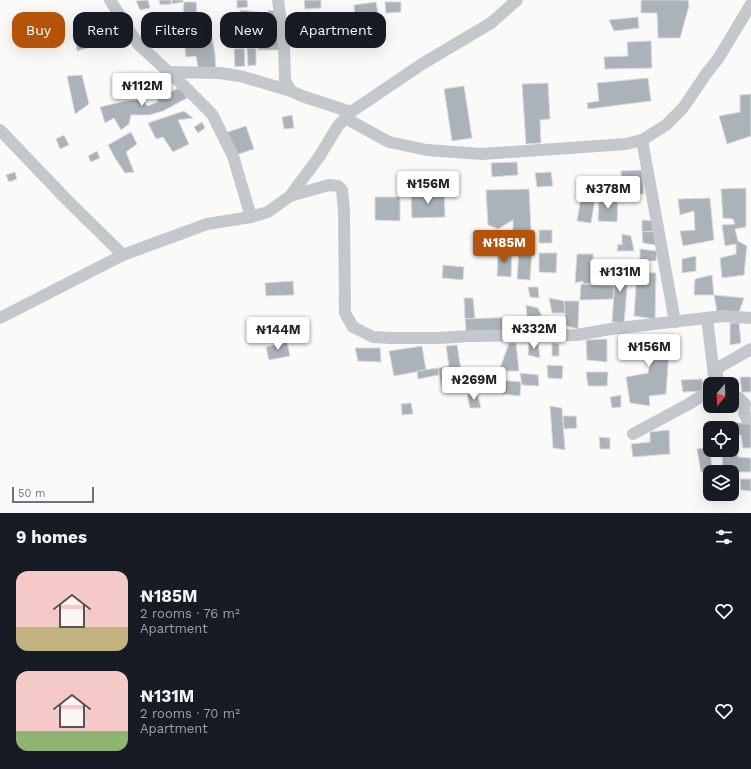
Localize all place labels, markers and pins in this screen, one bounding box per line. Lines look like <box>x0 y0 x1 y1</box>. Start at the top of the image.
pin: ₦112M <box>114 73 170 107</box>
pin: ₦156M <box>400 171 456 205</box>
pin: ₦378M <box>580 176 636 210</box>
pin: ₦185M <box>476 230 532 264</box>
pin: ₦131M <box>592 259 648 293</box>
pin: ₦332M <box>506 316 562 350</box>
pin: ₦144M <box>250 317 306 351</box>
pin: ₦156M <box>621 334 677 368</box>
pin: ₦269M <box>446 367 502 401</box>

